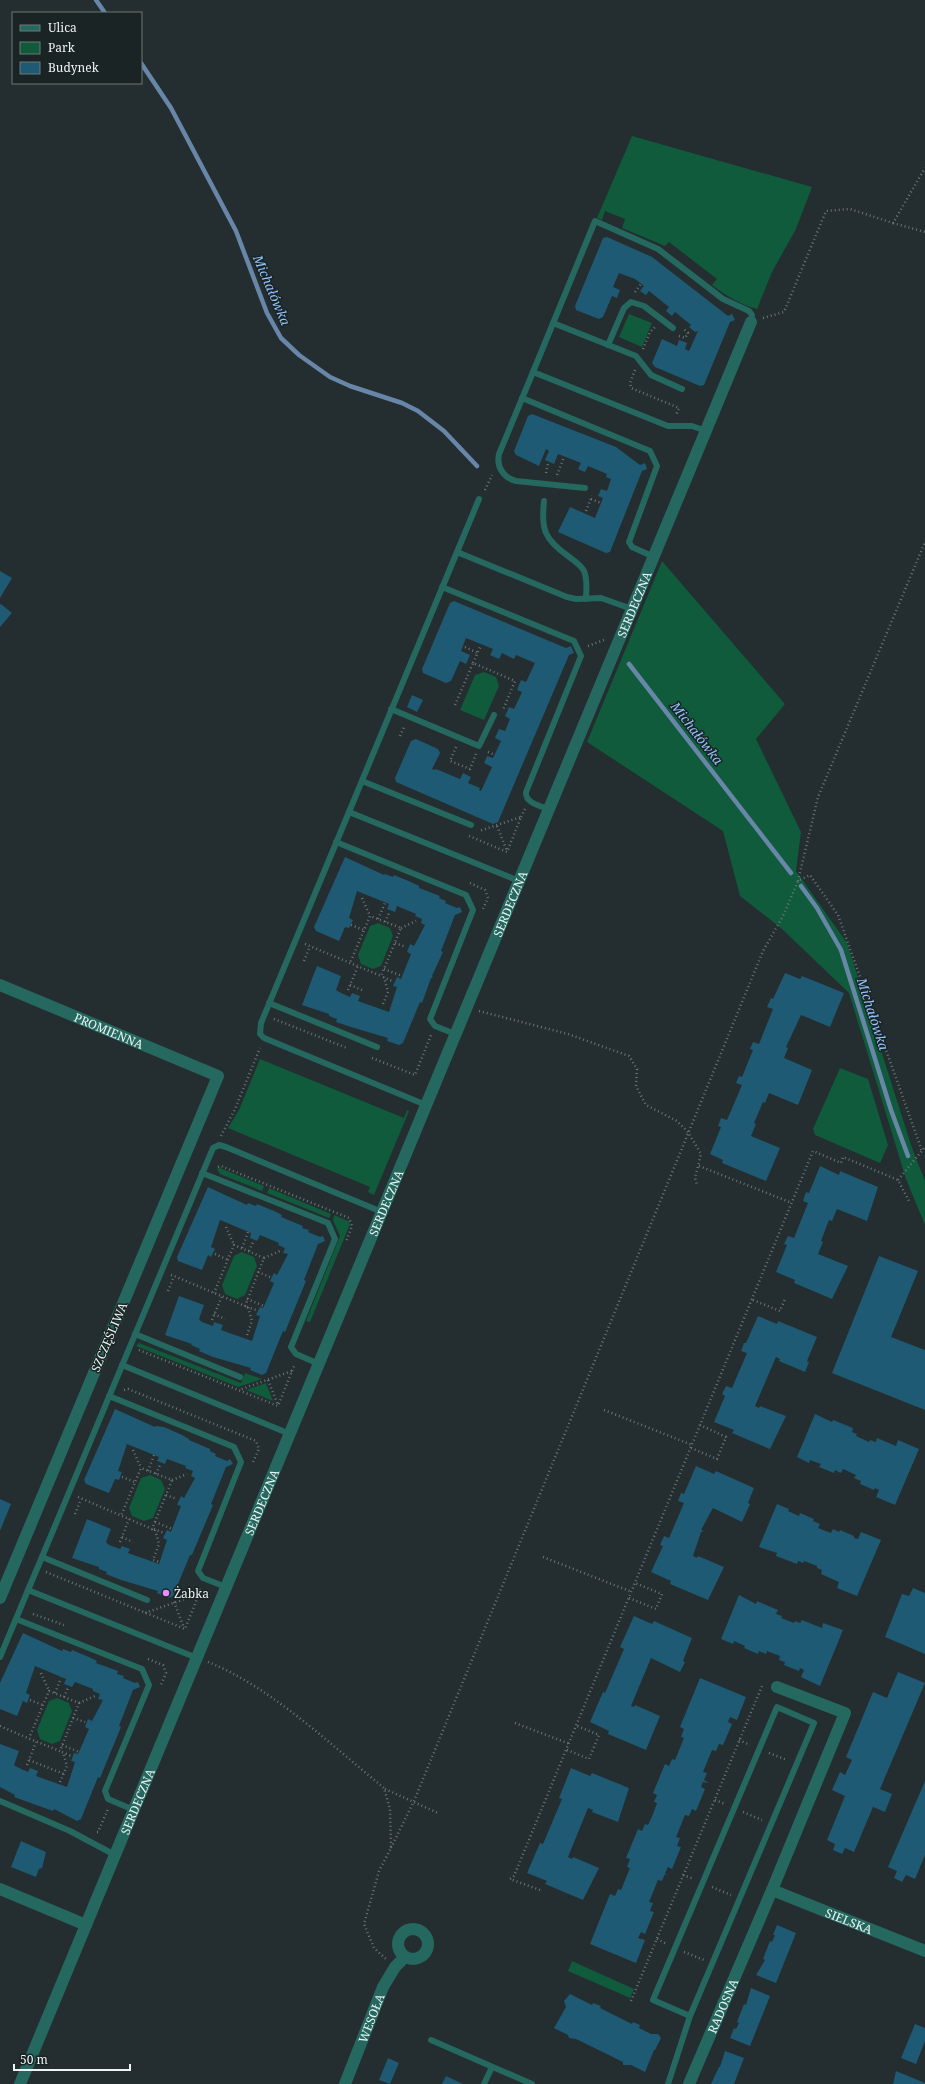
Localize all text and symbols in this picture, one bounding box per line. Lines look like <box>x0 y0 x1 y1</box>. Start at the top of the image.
legend <box>12 12 142 84</box>
text: Ulica <box>48 19 77 36</box>
text: Park <box>48 39 76 56</box>
text: Budynek <box>48 59 100 76</box>
water label: Michałówka <box>249 251 295 328</box>
street label: SERDECZNA <box>613 568 655 640</box>
water label: Michałówka <box>666 697 727 768</box>
street label: SERDECZNA <box>488 867 531 939</box>
water label: Michałówka <box>853 975 893 1053</box>
street label: PROMIENNA <box>72 1008 147 1053</box>
street label: SERDECZNA <box>364 1167 407 1239</box>
street label: SZCZĘŚLIWA <box>87 1299 132 1374</box>
street label: SERDECZNA <box>240 1466 283 1538</box>
place label: Żabka <box>174 1585 209 1602</box>
marker: Żabka <box>161 1588 171 1598</box>
street label: SERDECZNA <box>116 1765 159 1837</box>
street label: SIELSKA <box>823 1904 876 1938</box>
street label: RADOSNA <box>703 1975 742 2036</box>
street label: WESOŁA <box>354 1990 388 2045</box>
scale bar <box>14 2046 130 2072</box>
text: 50 m <box>20 2051 48 2068</box>

